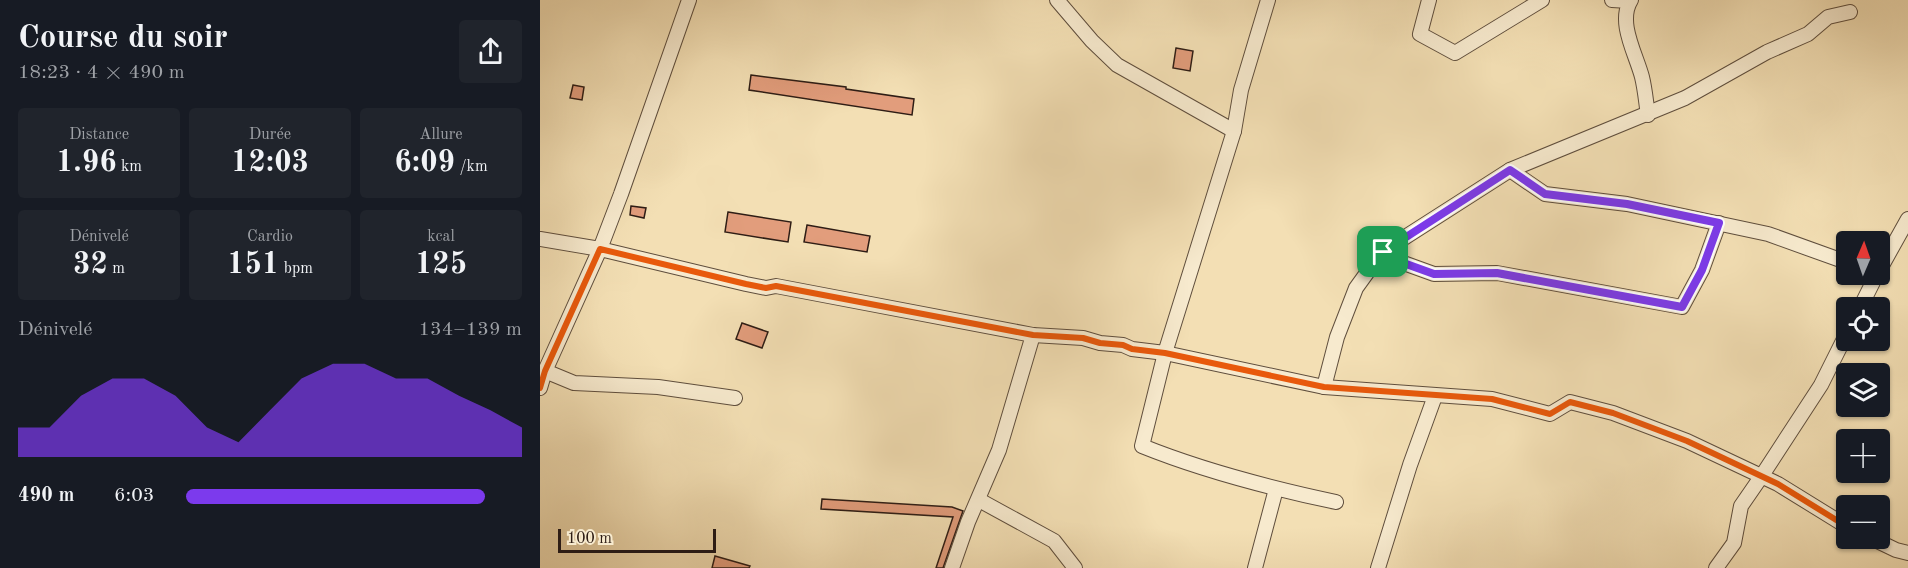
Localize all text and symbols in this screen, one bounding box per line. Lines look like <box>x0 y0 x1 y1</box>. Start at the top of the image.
button: share <box>459 20 522 83</box>
text: Course du soir <box>18 22 228 55</box>
text: 18:23 · 4 × 490 m <box>18 63 185 83</box>
text: Distance <box>69 127 129 143</box>
text: Durée <box>249 127 291 143</box>
text: Allure <box>419 127 463 143</box>
text: 1.96 <box>56 148 117 178</box>
text: 12:03 <box>231 148 309 178</box>
text: 6:09 <box>394 148 455 178</box>
text: km <box>117 159 142 175</box>
text: /km <box>455 159 488 175</box>
pin <box>1357 226 1408 277</box>
text: Dénivelé <box>69 229 129 245</box>
text: Cardio <box>247 229 293 245</box>
text: kcal <box>427 229 455 245</box>
north arrow <box>1836 231 1890 285</box>
map controls <box>1836 231 1890 549</box>
icon: arrive <box>1366 235 1399 268</box>
text: 32 <box>73 250 108 280</box>
text: 151 <box>227 250 279 280</box>
text: 125 <box>415 250 467 280</box>
text: m <box>108 261 125 277</box>
text: bpm <box>279 261 313 277</box>
button: locate <box>1836 297 1890 351</box>
text: Dénivelé <box>18 320 92 340</box>
text: 134–139 m <box>419 320 522 340</box>
button: layers <box>1836 363 1890 417</box>
button: + <box>1836 429 1890 483</box>
text: 490 m <box>18 486 74 506</box>
text: 6:03 <box>114 486 154 506</box>
button: − <box>1836 495 1890 549</box>
scale bar <box>558 526 716 554</box>
text: 100 m <box>567 531 612 547</box>

